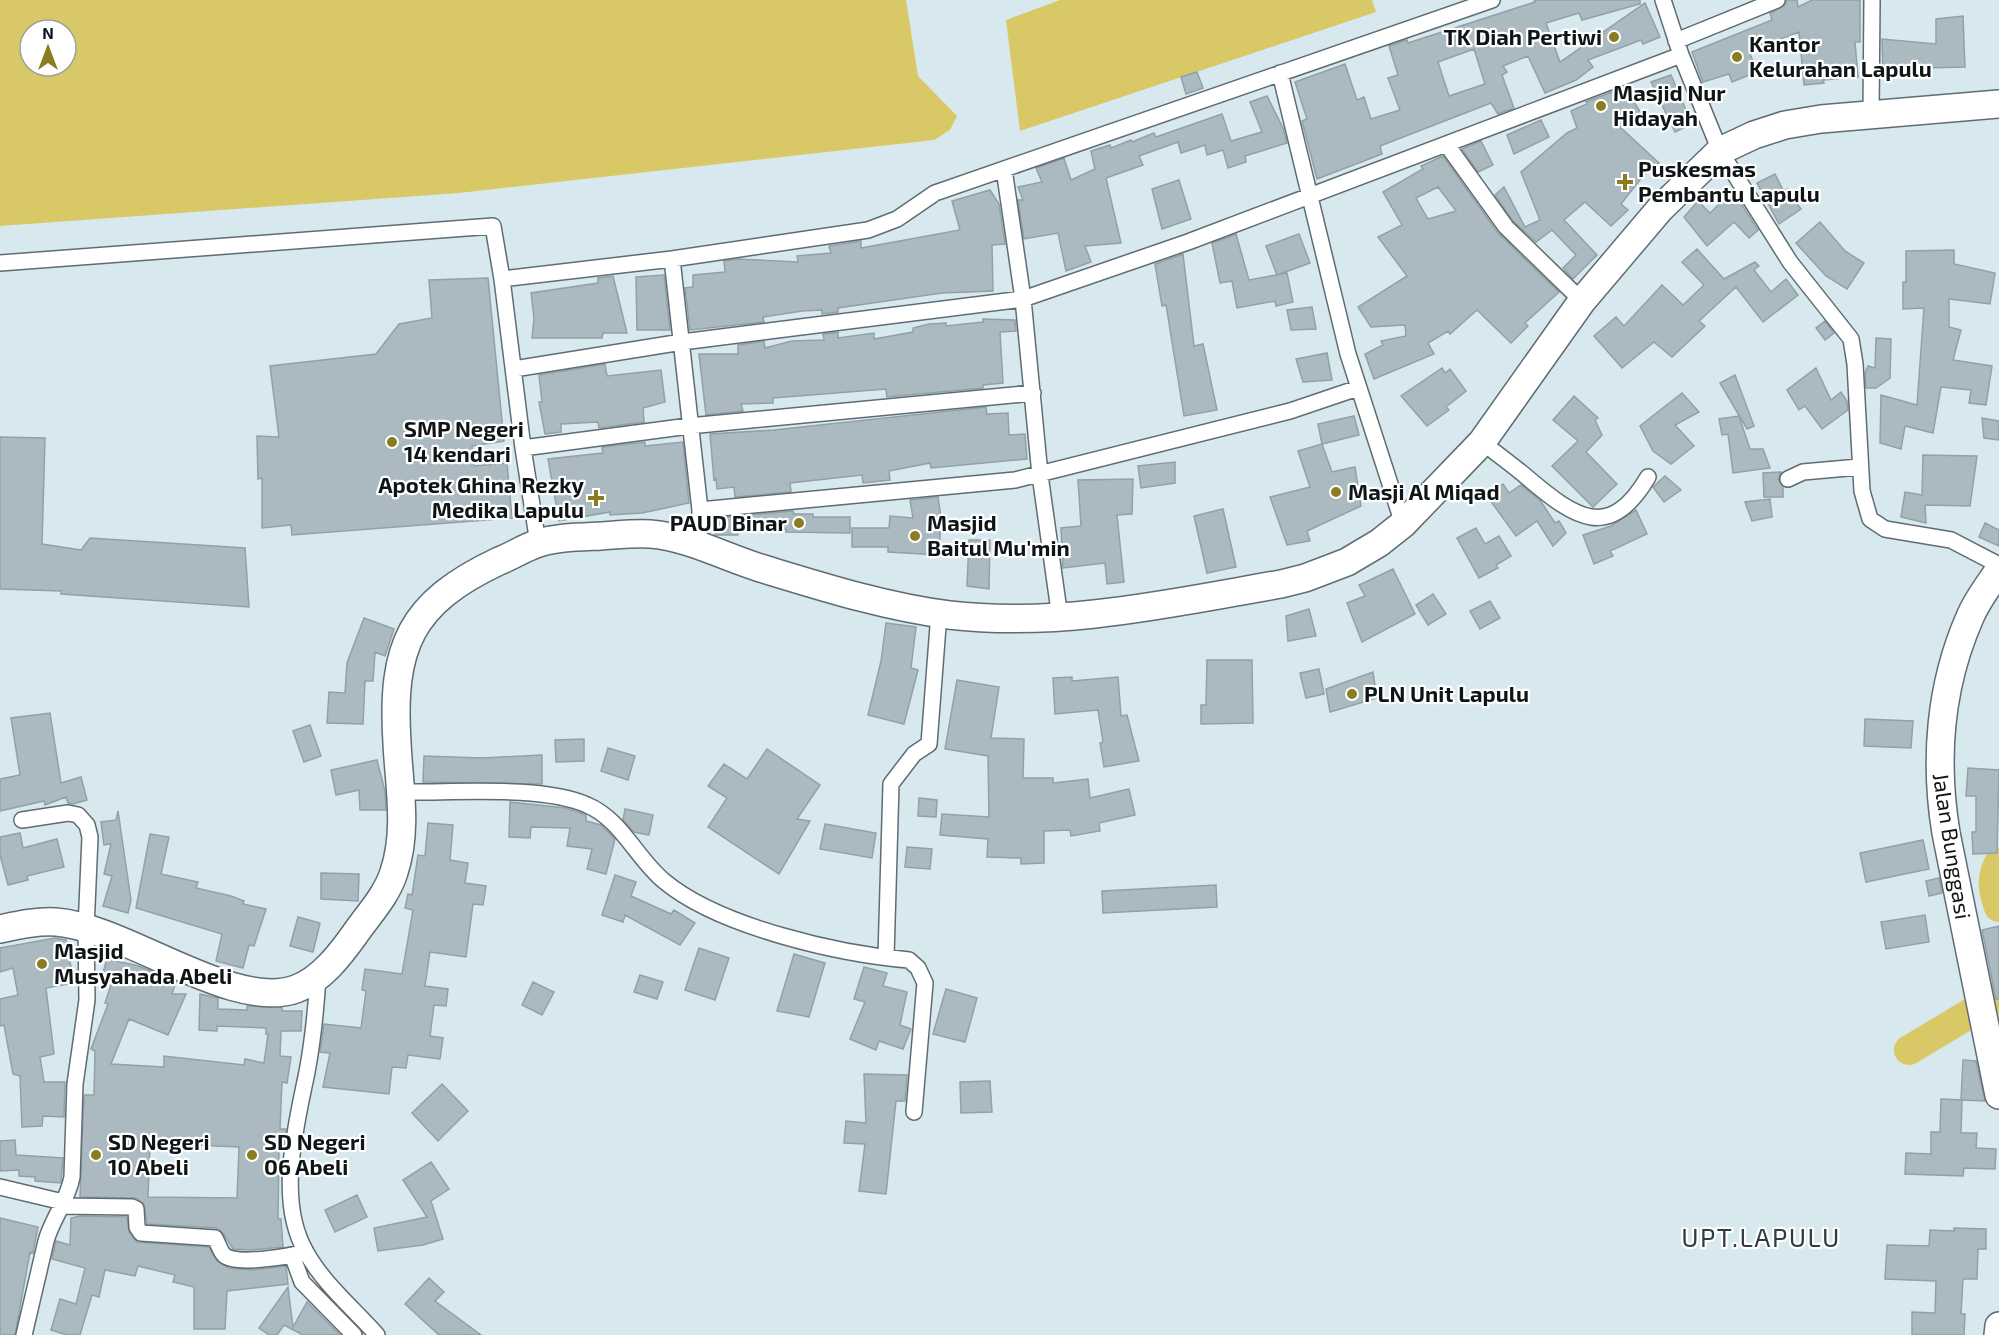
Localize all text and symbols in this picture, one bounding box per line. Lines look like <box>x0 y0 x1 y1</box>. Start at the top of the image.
north arrow <box>18 18 78 78</box>
text: N <box>42 23 54 42</box>
place label: TK Diah Pertiwi <box>1443 23 1602 49</box>
marker: TK Diah Pertiwi <box>1607 30 1621 44</box>
place label: Kantor Kelurahan Lapulu <box>1749 30 1932 81</box>
marker: Kantor Kelurahan Lapulu <box>1730 50 1744 64</box>
place label: Masjid Nur Hidayah <box>1613 79 1726 131</box>
marker: Masjid Nur Hidayah <box>1594 99 1608 113</box>
place label: Puskesmas Pembantu Lapulu <box>1638 155 1820 206</box>
marker: Puskesmas Pembantu Lapulu <box>1616 173 1634 191</box>
place label: SMP Negeri 14 kendari <box>404 415 524 466</box>
marker: SMP Negeri 14 kendari <box>385 435 399 449</box>
place label: Apotek Ghina Rezky Medika Lapulu <box>378 471 585 522</box>
place label: Masji Al Miqad <box>1348 478 1500 504</box>
marker: Masji Al Miqad <box>1329 485 1343 499</box>
marker: Apotek Ghina Rezky Medika Lapulu <box>589 491 603 505</box>
place label: PAUD Binar <box>670 509 788 535</box>
place label: Masjid Baitul Mu'min <box>927 509 1070 560</box>
marker: PAUD Binar <box>792 516 806 530</box>
marker: Masjid Baitul Mu'min <box>908 529 922 543</box>
place label: PLN Unit Lapulu <box>1364 680 1529 706</box>
marker: PLN Unit Lapulu <box>1345 687 1359 701</box>
street label: Jalan Bunggasi <box>1929 771 1977 921</box>
place label: Masjid Musyahada Abeli <box>54 937 232 989</box>
marker: Masjid Musyahada Abeli <box>35 957 49 971</box>
place label: SD Negeri 10 Abeli <box>108 1128 210 1179</box>
place label: SD Negeri 06 Abeli <box>264 1128 366 1179</box>
marker: SD Negeri 10 Abeli <box>89 1148 103 1162</box>
marker: SD Negeri 06 Abeli <box>245 1148 259 1162</box>
district label: UPT.LAPULU <box>1681 1221 1841 1252</box>

